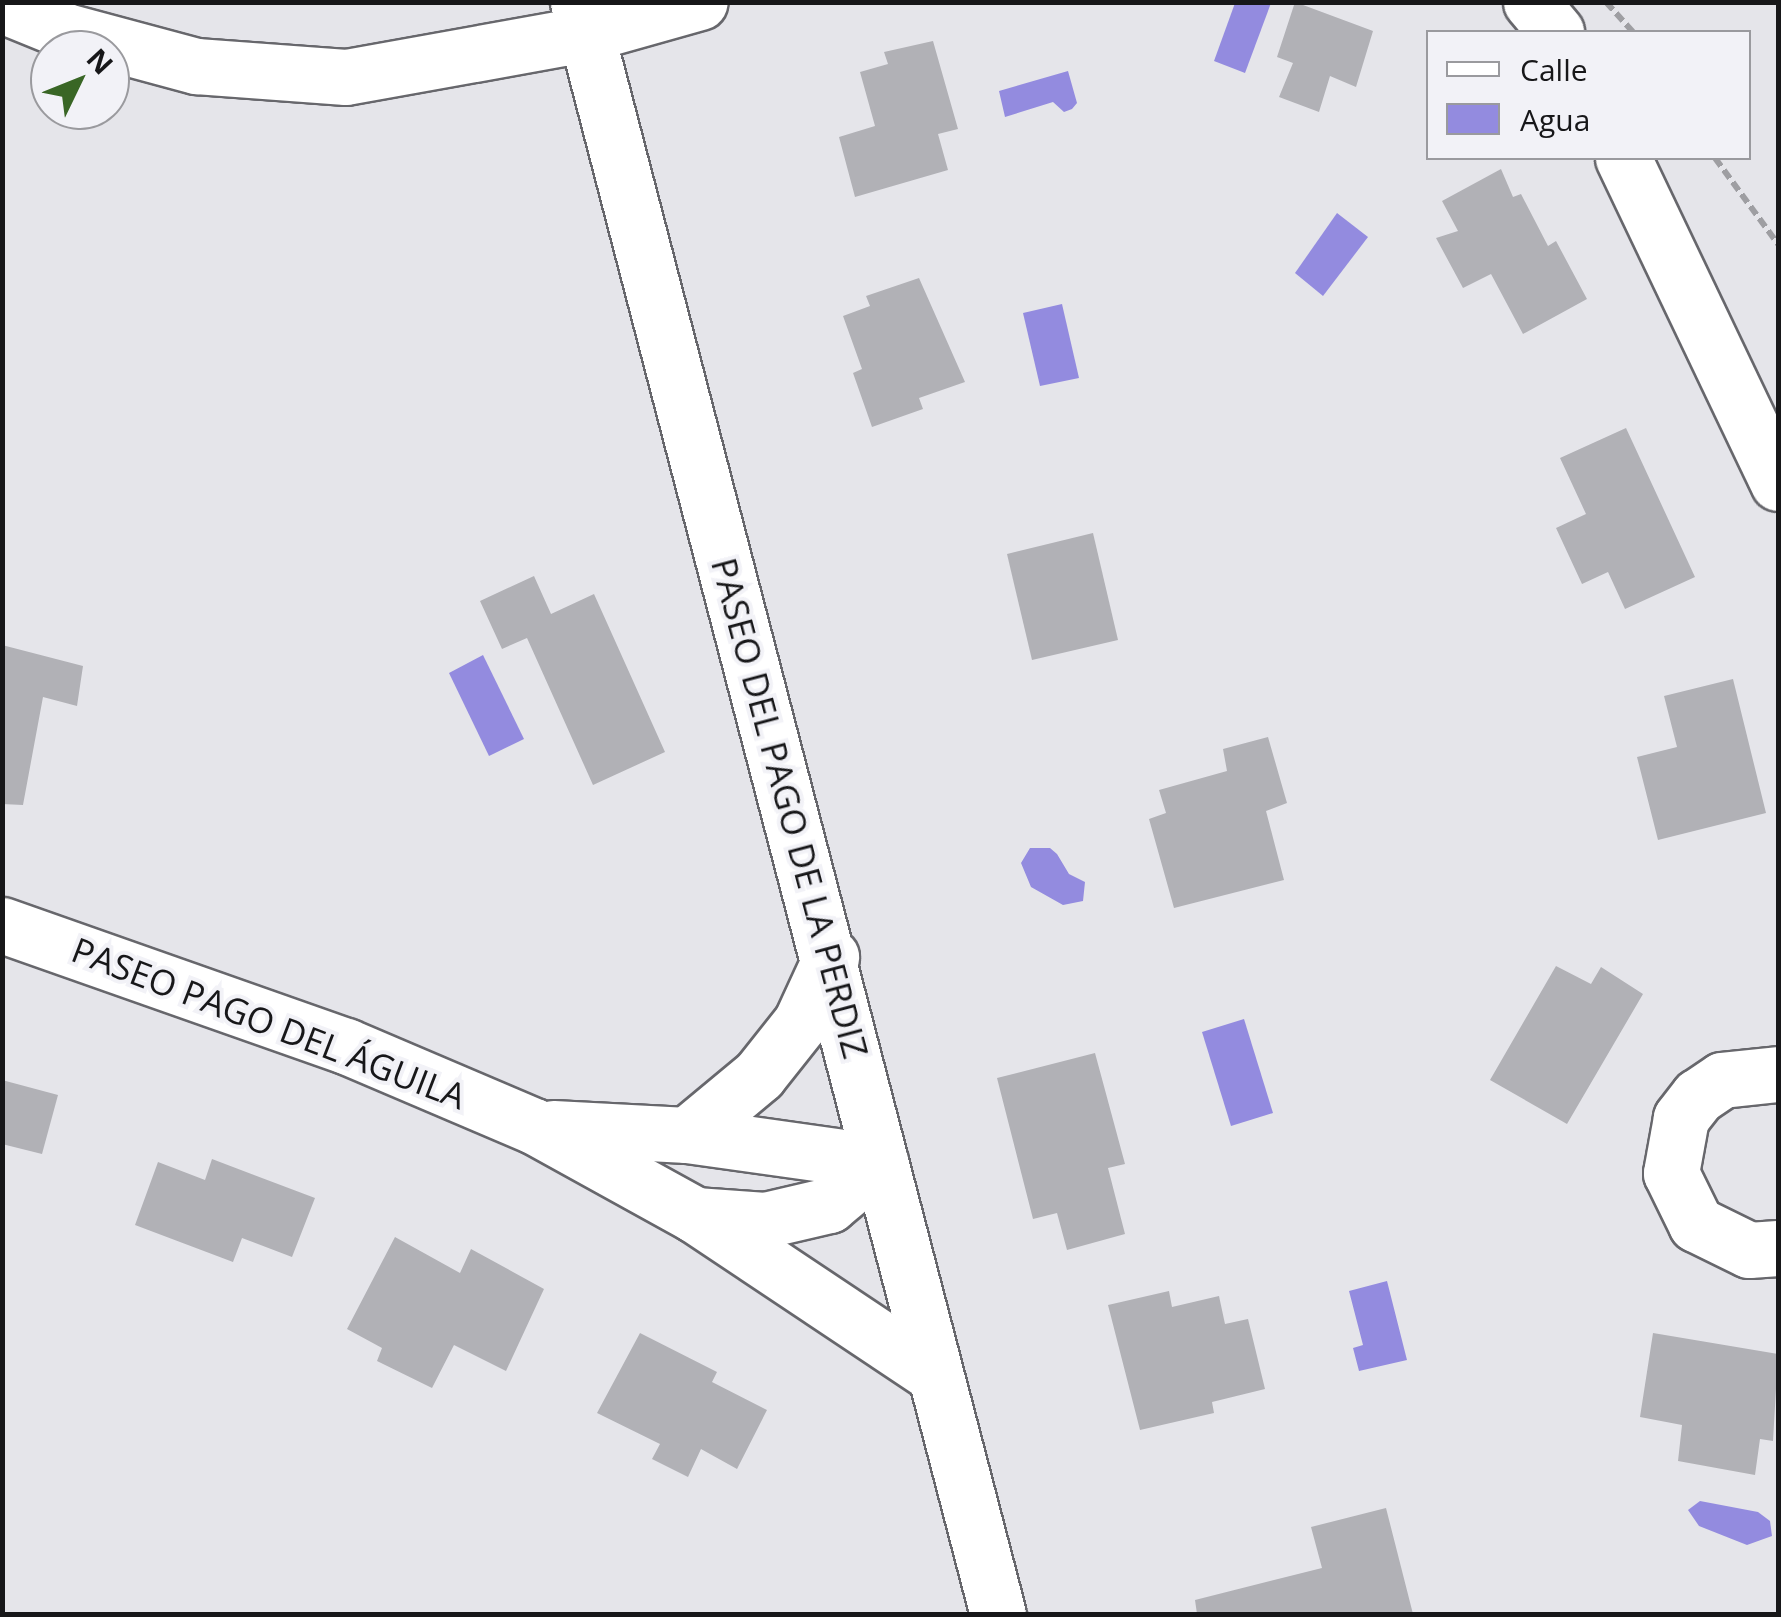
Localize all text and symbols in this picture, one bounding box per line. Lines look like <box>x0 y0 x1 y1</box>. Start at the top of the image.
north arrow <box>30 30 130 130</box>
legend <box>1426 30 1751 160</box>
text: N <box>79 40 122 82</box>
text: Calle <box>1520 49 1588 90</box>
text: Agua <box>1520 99 1590 140</box>
street label: PASEO DEL PAGO DE LA PERDIZ <box>703 553 877 1063</box>
street label: PASEO PAGO DEL ÁGUILA <box>66 928 472 1118</box>

